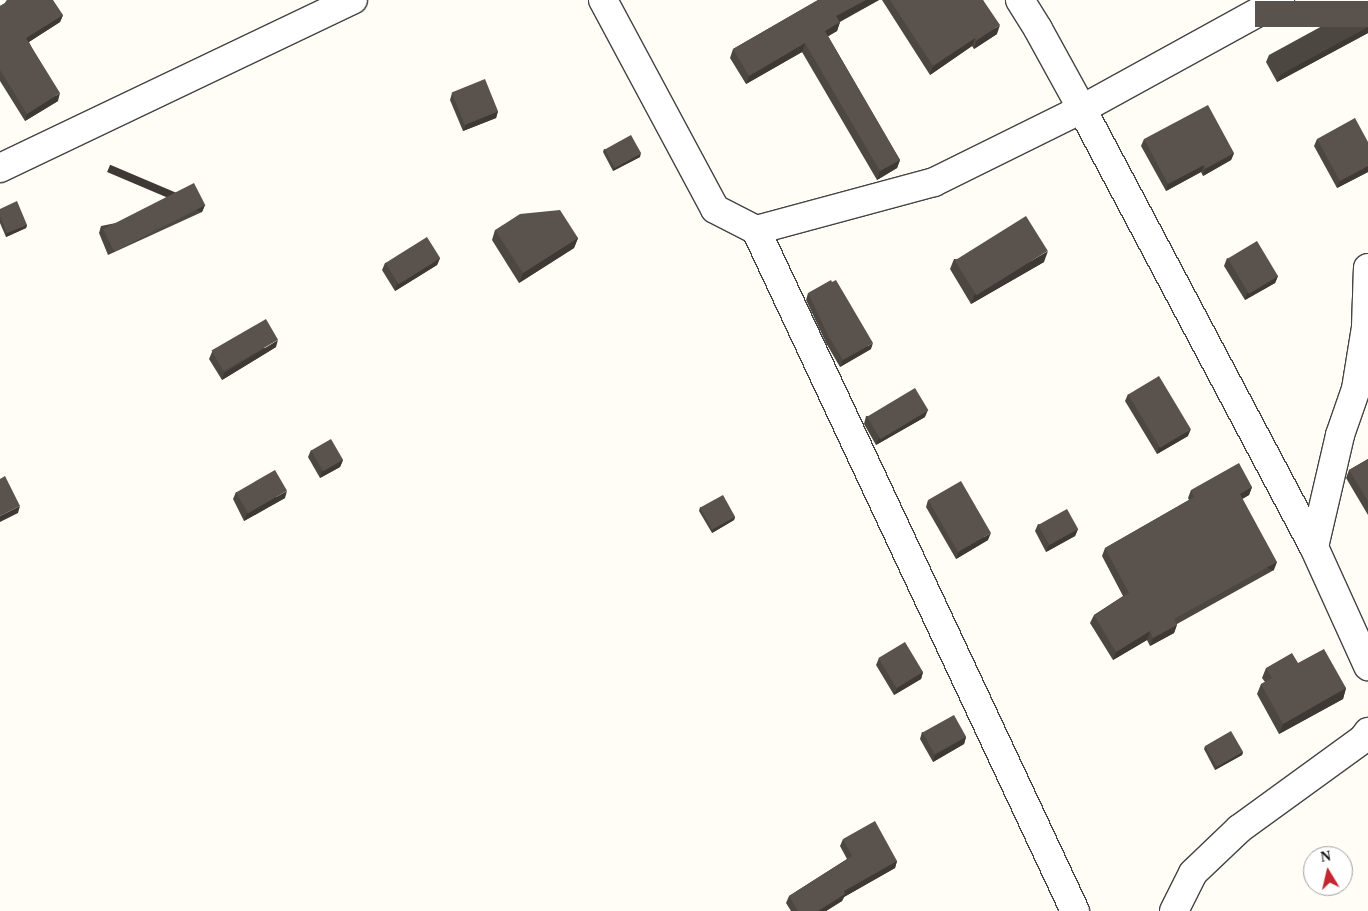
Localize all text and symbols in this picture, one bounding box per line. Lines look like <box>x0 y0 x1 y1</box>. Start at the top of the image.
north arrow <box>1303 846 1353 896</box>
text: N <box>1320 848 1332 865</box>

